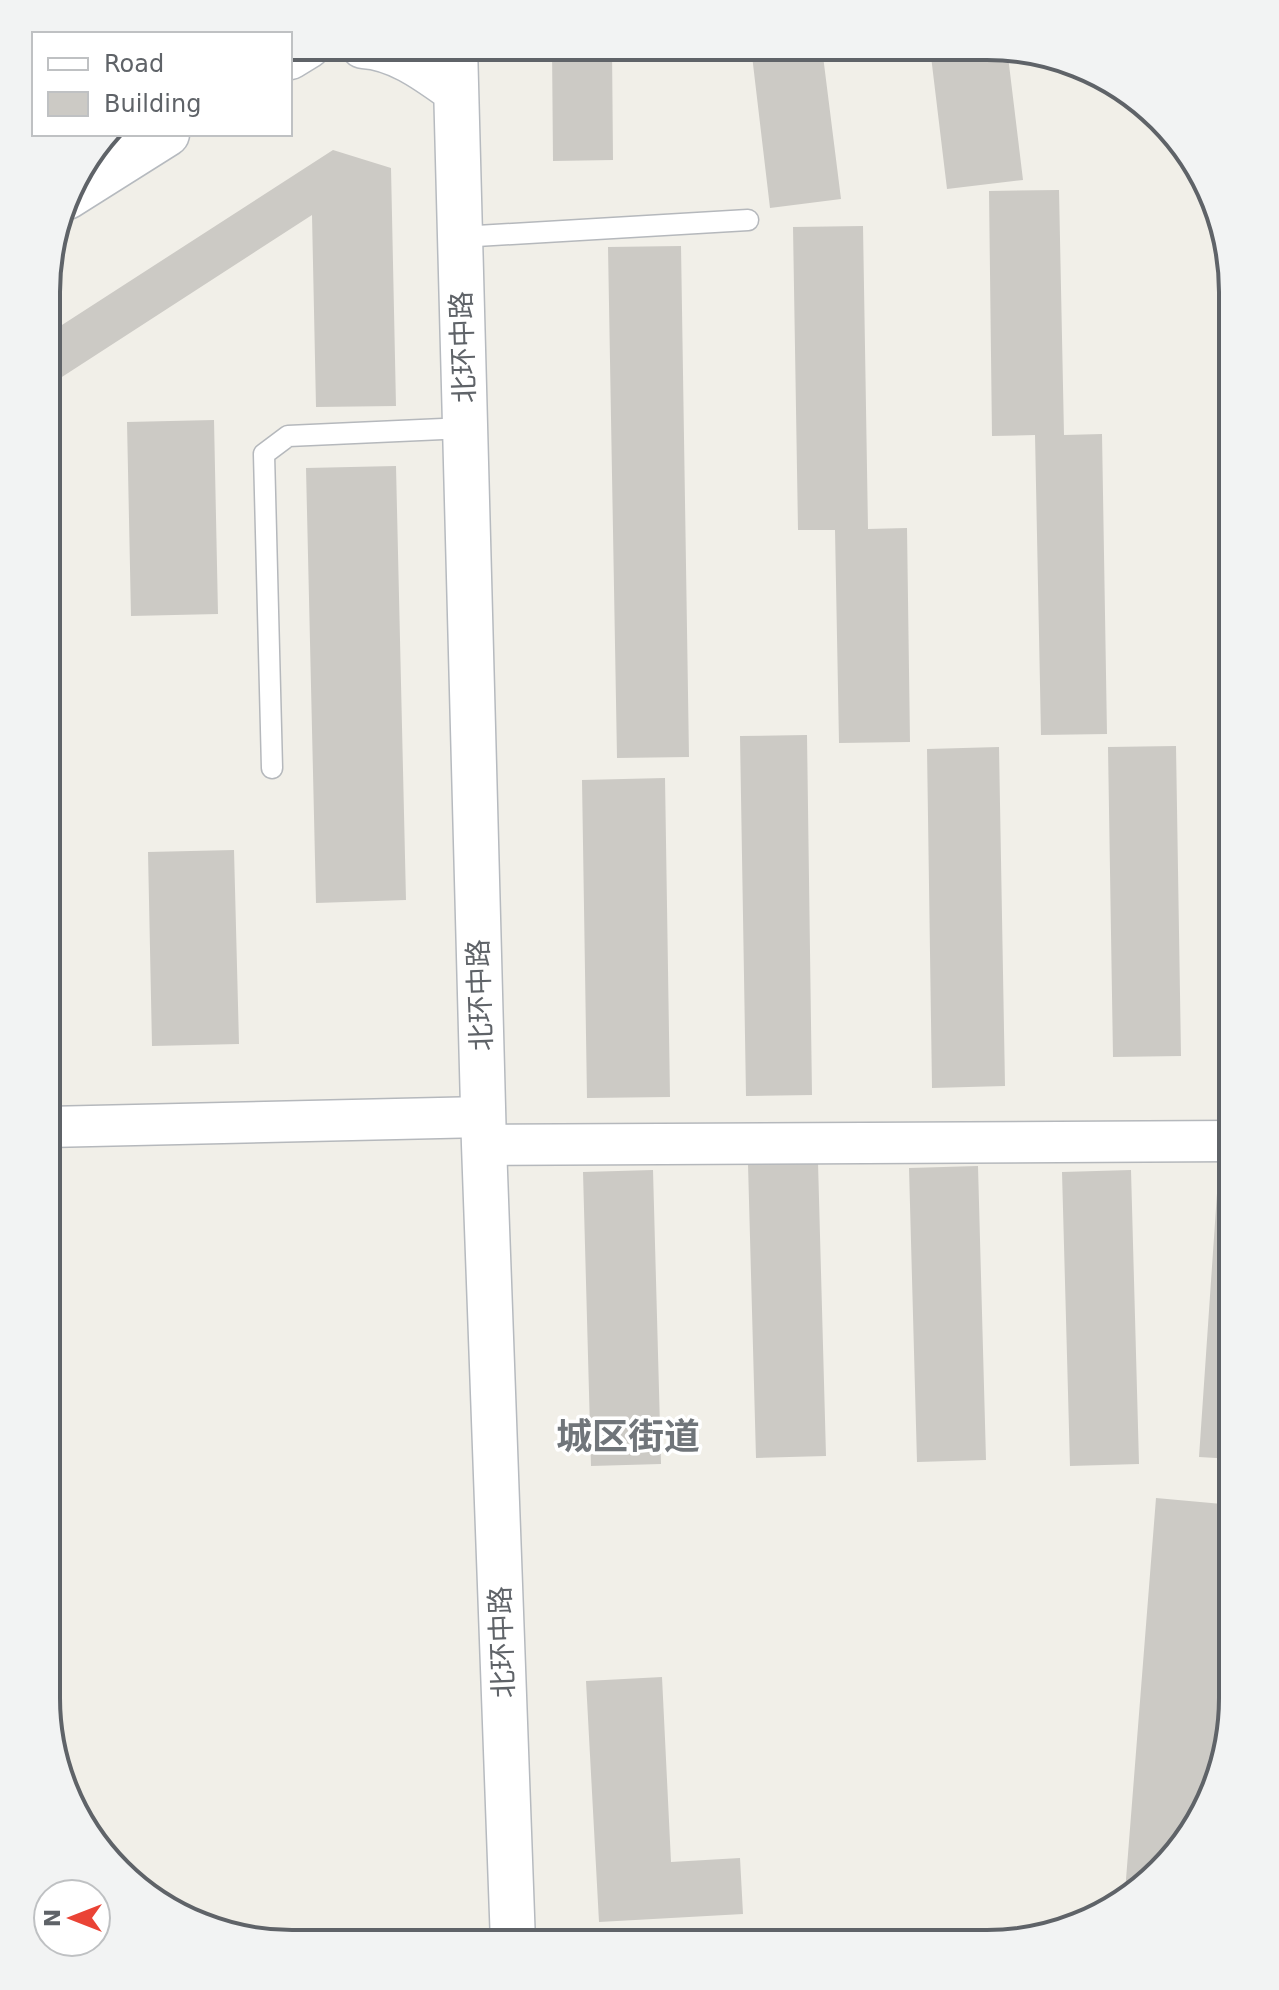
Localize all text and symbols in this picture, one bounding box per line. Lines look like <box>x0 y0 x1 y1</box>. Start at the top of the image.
legend <box>32 32 292 136</box>
text: Road <box>104 50 164 78</box>
text: Building <box>104 90 201 118</box>
street label: 北环中路 <box>445 290 481 404</box>
street label: 北环中路 <box>462 938 498 1052</box>
district label: 城区街道 <box>556 1416 700 1457</box>
street label: 北环中路 <box>484 1585 520 1699</box>
north arrow <box>32 1878 112 1958</box>
text: N <box>40 1909 65 1927</box>

